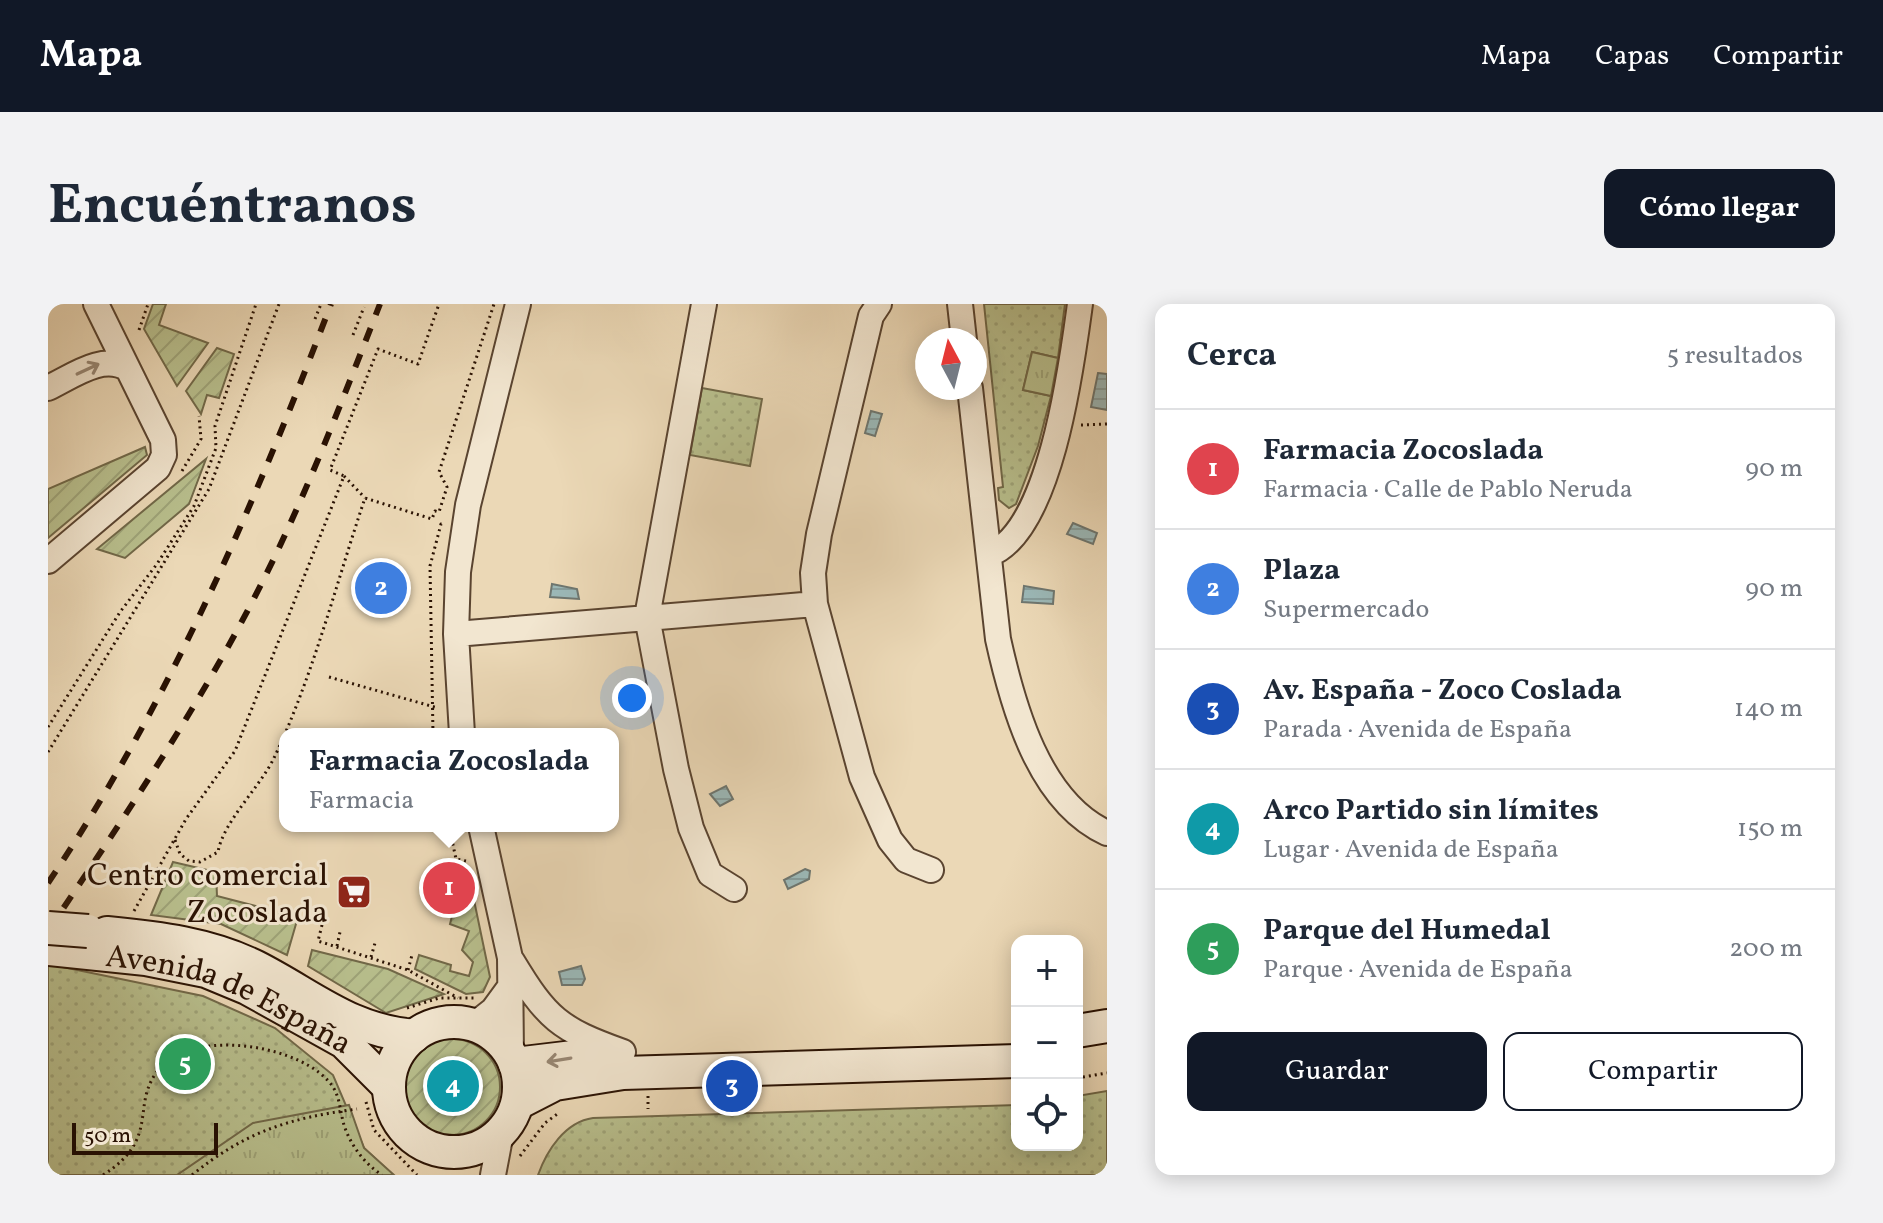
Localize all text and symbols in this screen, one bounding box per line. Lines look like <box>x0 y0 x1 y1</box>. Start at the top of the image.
text: Mapa <box>40 30 142 83</box>
text: Mapa <box>1481 37 1551 76</box>
text: Capas <box>1595 37 1669 76</box>
text: Compartir <box>1713 37 1843 76</box>
text: Encuéntranos <box>48 169 417 247</box>
button: Cómo llegar <box>1604 169 1835 248</box>
north arrow <box>915 328 987 400</box>
text: Cerca <box>1187 333 1277 380</box>
text: 5 resultados <box>1667 338 1803 374</box>
one-way arrow <box>76 361 100 376</box>
text: Farmacia Zocoslada <box>1263 430 1544 472</box>
text: 1 <box>1208 451 1218 487</box>
text: 90 m <box>1745 451 1803 487</box>
text: Farmacia · Calle de Pablo Neruda <box>1263 472 1633 508</box>
text: Plaza <box>1263 550 1340 592</box>
pin: 2 <box>355 558 407 618</box>
text: 2 <box>1206 571 1220 607</box>
text: 90 m <box>1745 571 1803 607</box>
text: Supermercado <box>1263 592 1429 628</box>
text: Av. España - Zoco Coslada <box>1263 670 1622 712</box>
your location <box>612 678 652 718</box>
text: 3 <box>1206 691 1220 727</box>
text: 140 m <box>1734 691 1803 727</box>
text: Parada · Avenida de España <box>1263 712 1572 748</box>
popup <box>279 728 619 832</box>
text: Farmacia Zocoslada <box>309 741 589 783</box>
text: Farmacia <box>309 783 414 819</box>
text: Arco Partido sin límites <box>1263 790 1599 832</box>
text: 4 <box>1205 811 1221 847</box>
text: 150 m <box>1737 811 1803 847</box>
text: Lugar · Avenida de España <box>1263 832 1559 868</box>
place label: Centro comercial Zocoslada <box>87 855 328 936</box>
pin: 1 <box>423 858 475 918</box>
supermarket icon: Centro comercial Zocoslada <box>335 873 373 911</box>
text: Parque del Humedal <box>1263 910 1551 952</box>
text: 5 <box>1207 931 1219 967</box>
text: 200 m <box>1729 931 1803 967</box>
map controls <box>1011 935 1083 1151</box>
button: + <box>1011 935 1083 1007</box>
street label: Avenida de España <box>103 936 359 1067</box>
text: Parque · Avenida de España <box>1263 952 1573 988</box>
button: − <box>1011 1007 1083 1079</box>
button: Guardar <box>1187 1032 1487 1111</box>
button: Compartir <box>1503 1032 1803 1111</box>
pin: 5 <box>159 1034 211 1094</box>
one-way arrow <box>546 1053 572 1068</box>
pin: 4 <box>427 1056 479 1116</box>
pin: 3 <box>706 1056 758 1116</box>
button: locate <box>1011 1079 1083 1151</box>
scale bar <box>72 1119 218 1155</box>
text: 50 m <box>84 1121 131 1152</box>

